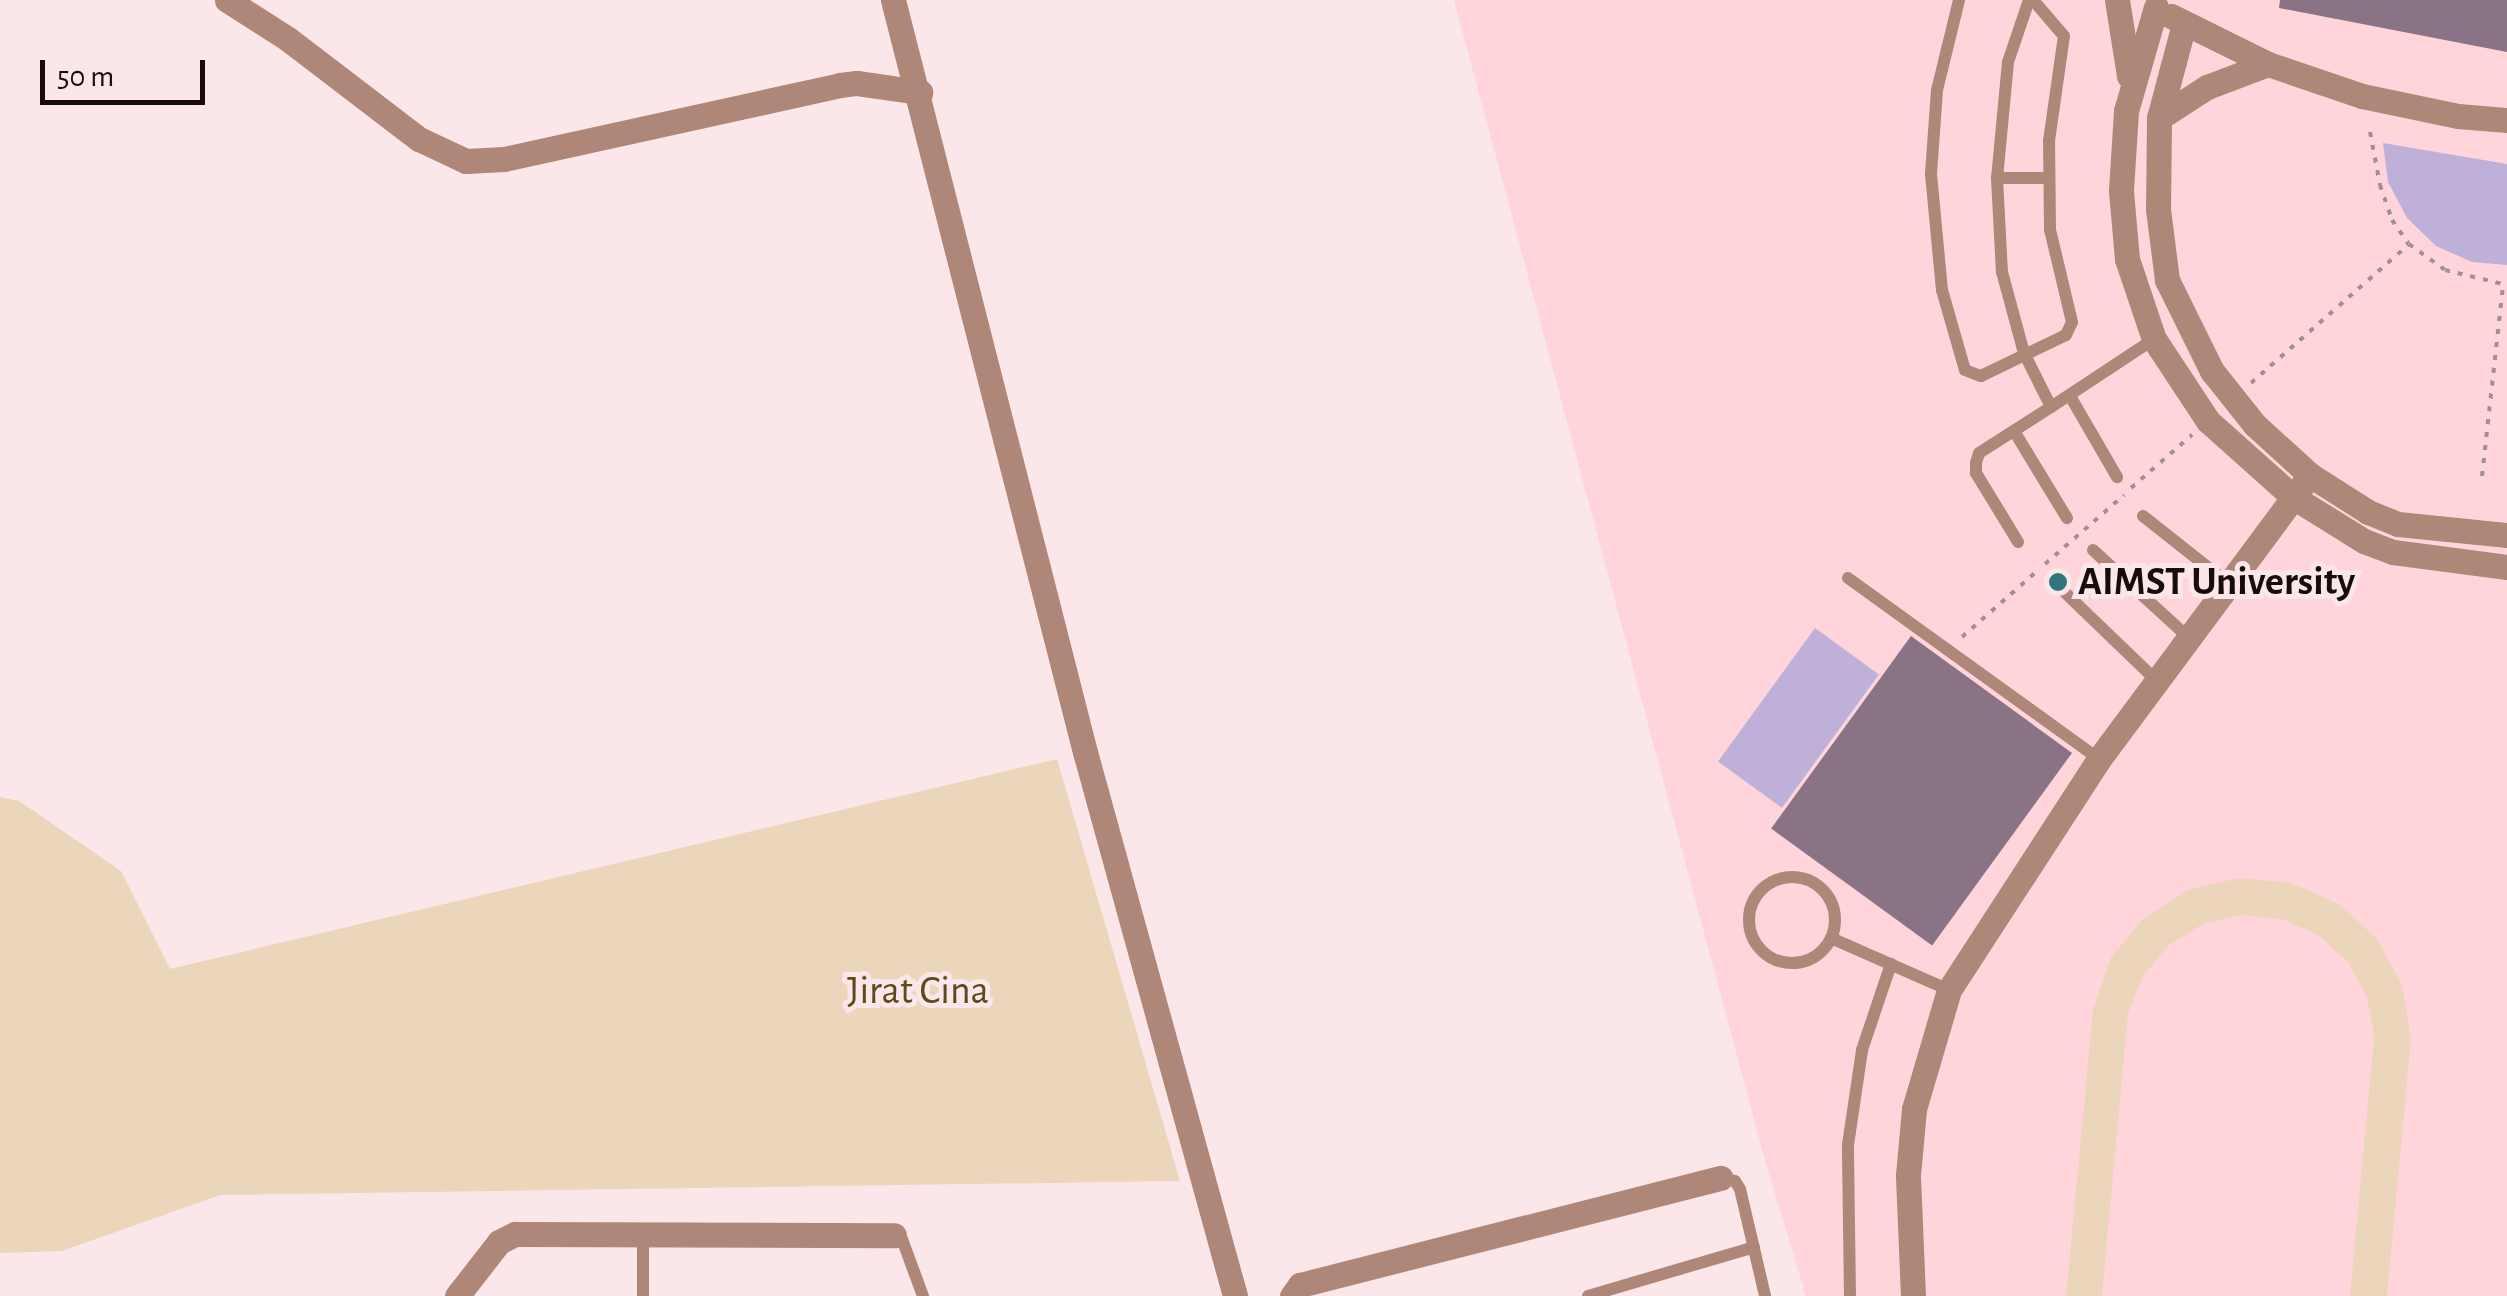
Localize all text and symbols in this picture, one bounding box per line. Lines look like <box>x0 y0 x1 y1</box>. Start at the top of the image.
scale bar <box>45 40 210 102</box>
text: 50 m <box>57 62 114 92</box>
place label: AIMST University <box>2078 558 2355 606</box>
marker: AIMST University <box>2047 571 2069 593</box>
park label: Jirat Cina <box>847 967 989 1015</box>

